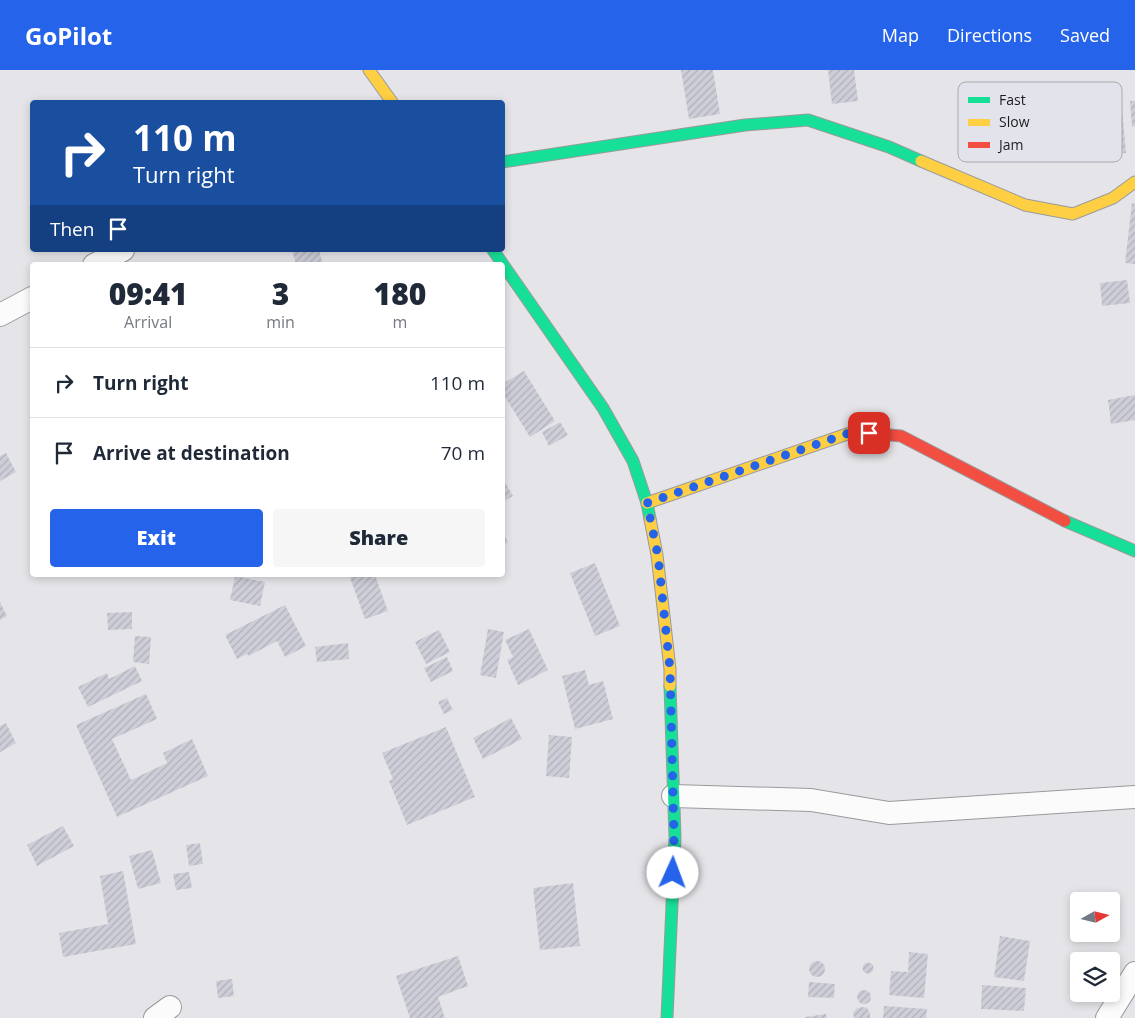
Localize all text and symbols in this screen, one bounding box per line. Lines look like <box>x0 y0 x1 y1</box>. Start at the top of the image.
text: GoPilot <box>25 19 112 52</box>
text: Map <box>882 23 919 47</box>
text: Directions <box>947 23 1032 47</box>
text: Saved <box>1060 23 1110 47</box>
legend <box>958 82 1122 162</box>
text: Fast <box>999 90 1026 109</box>
text: Slow <box>999 112 1030 131</box>
text: 110 m <box>133 114 237 161</box>
icon: right <box>50 120 115 185</box>
text: Jam <box>997 135 1024 154</box>
text: Turn right <box>133 159 235 189</box>
icon: arrive <box>104 215 132 243</box>
text: Then <box>50 216 94 242</box>
text: 09:41 <box>109 273 188 314</box>
text: 3 <box>272 273 289 314</box>
text: 180 <box>374 273 426 314</box>
text: Arrival <box>124 311 172 333</box>
text: min <box>266 311 295 333</box>
text: m <box>393 311 407 333</box>
icon: right <box>50 369 78 397</box>
text: Turn right <box>93 370 188 396</box>
text: 110 m <box>430 370 485 396</box>
pin <box>848 412 890 454</box>
icon: arrive <box>855 419 883 447</box>
icon: arrive <box>50 439 78 467</box>
text: Arrive at destination <box>93 440 290 466</box>
text: 70 m <box>441 440 485 466</box>
button: Exit <box>50 509 263 567</box>
button: Share <box>273 509 485 567</box>
position arrow <box>646 846 698 898</box>
north arrow <box>1070 892 1120 942</box>
map controls <box>1070 892 1120 1002</box>
button: layers <box>1070 952 1120 1002</box>

